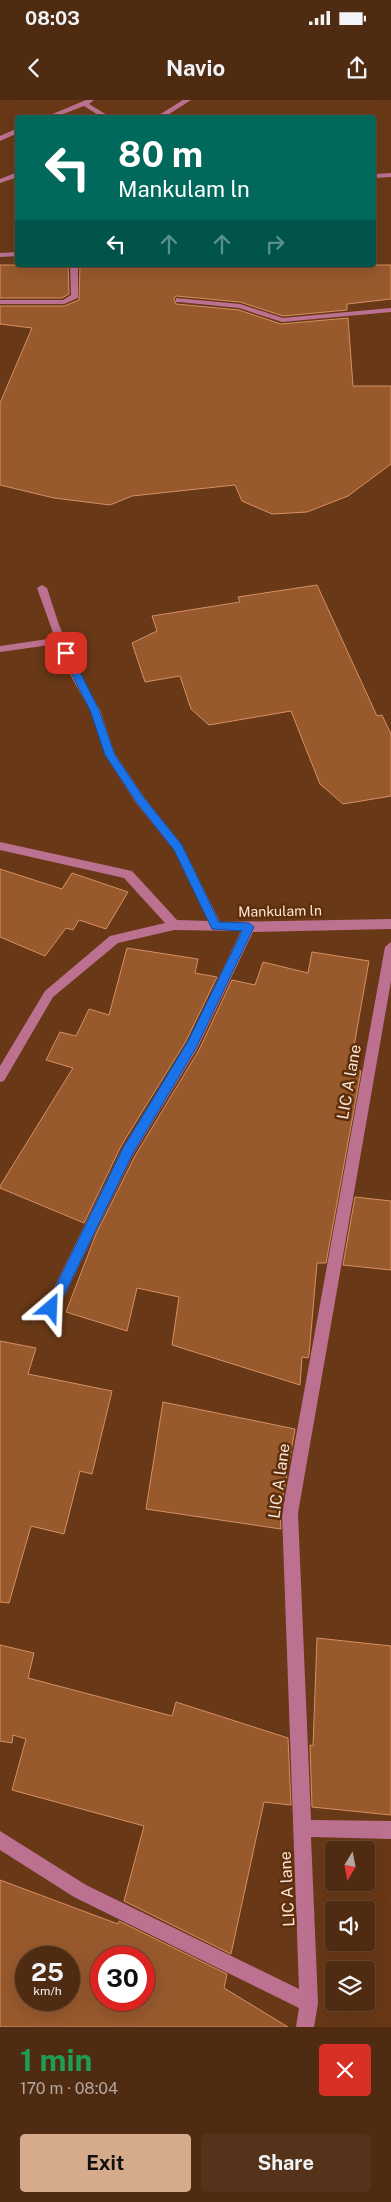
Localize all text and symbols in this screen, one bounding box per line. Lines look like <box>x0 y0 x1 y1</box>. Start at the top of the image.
text: 08:03 <box>25 7 80 29</box>
icon: back <box>20 54 48 82</box>
icon: share <box>343 54 371 82</box>
text: Navio <box>166 55 225 81</box>
text: 80 m <box>118 134 203 175</box>
icon: left <box>35 135 100 200</box>
text: Mankulam ln <box>118 176 250 202</box>
icon: left <box>102 230 130 258</box>
icon: ahead <box>155 230 183 258</box>
icon: ahead <box>208 230 236 258</box>
icon: right <box>261 230 289 258</box>
pin <box>45 632 87 674</box>
icon: arrive <box>52 639 80 667</box>
street label: Mankulam ln <box>238 902 322 920</box>
street label: LIC A lane <box>333 1043 365 1121</box>
position arrow <box>24 1281 76 1333</box>
street label: LIC A lane <box>264 1442 294 1520</box>
north arrow <box>325 1841 375 1891</box>
map controls <box>325 1841 375 2011</box>
street label: LIC A lane <box>276 1851 298 1927</box>
button: sound <box>325 1901 375 1951</box>
speed limit sign: 30 <box>90 1946 155 2011</box>
text: 25 <box>31 1957 64 1987</box>
button: layers <box>325 1961 375 2011</box>
text: km/h <box>33 1984 62 1998</box>
text: 1 min <box>20 2042 92 2078</box>
button: close <box>319 2044 371 2096</box>
text: 170 m · 08:04 <box>20 2079 118 2098</box>
button: Exit <box>20 2134 191 2192</box>
button: Share <box>201 2134 371 2192</box>

